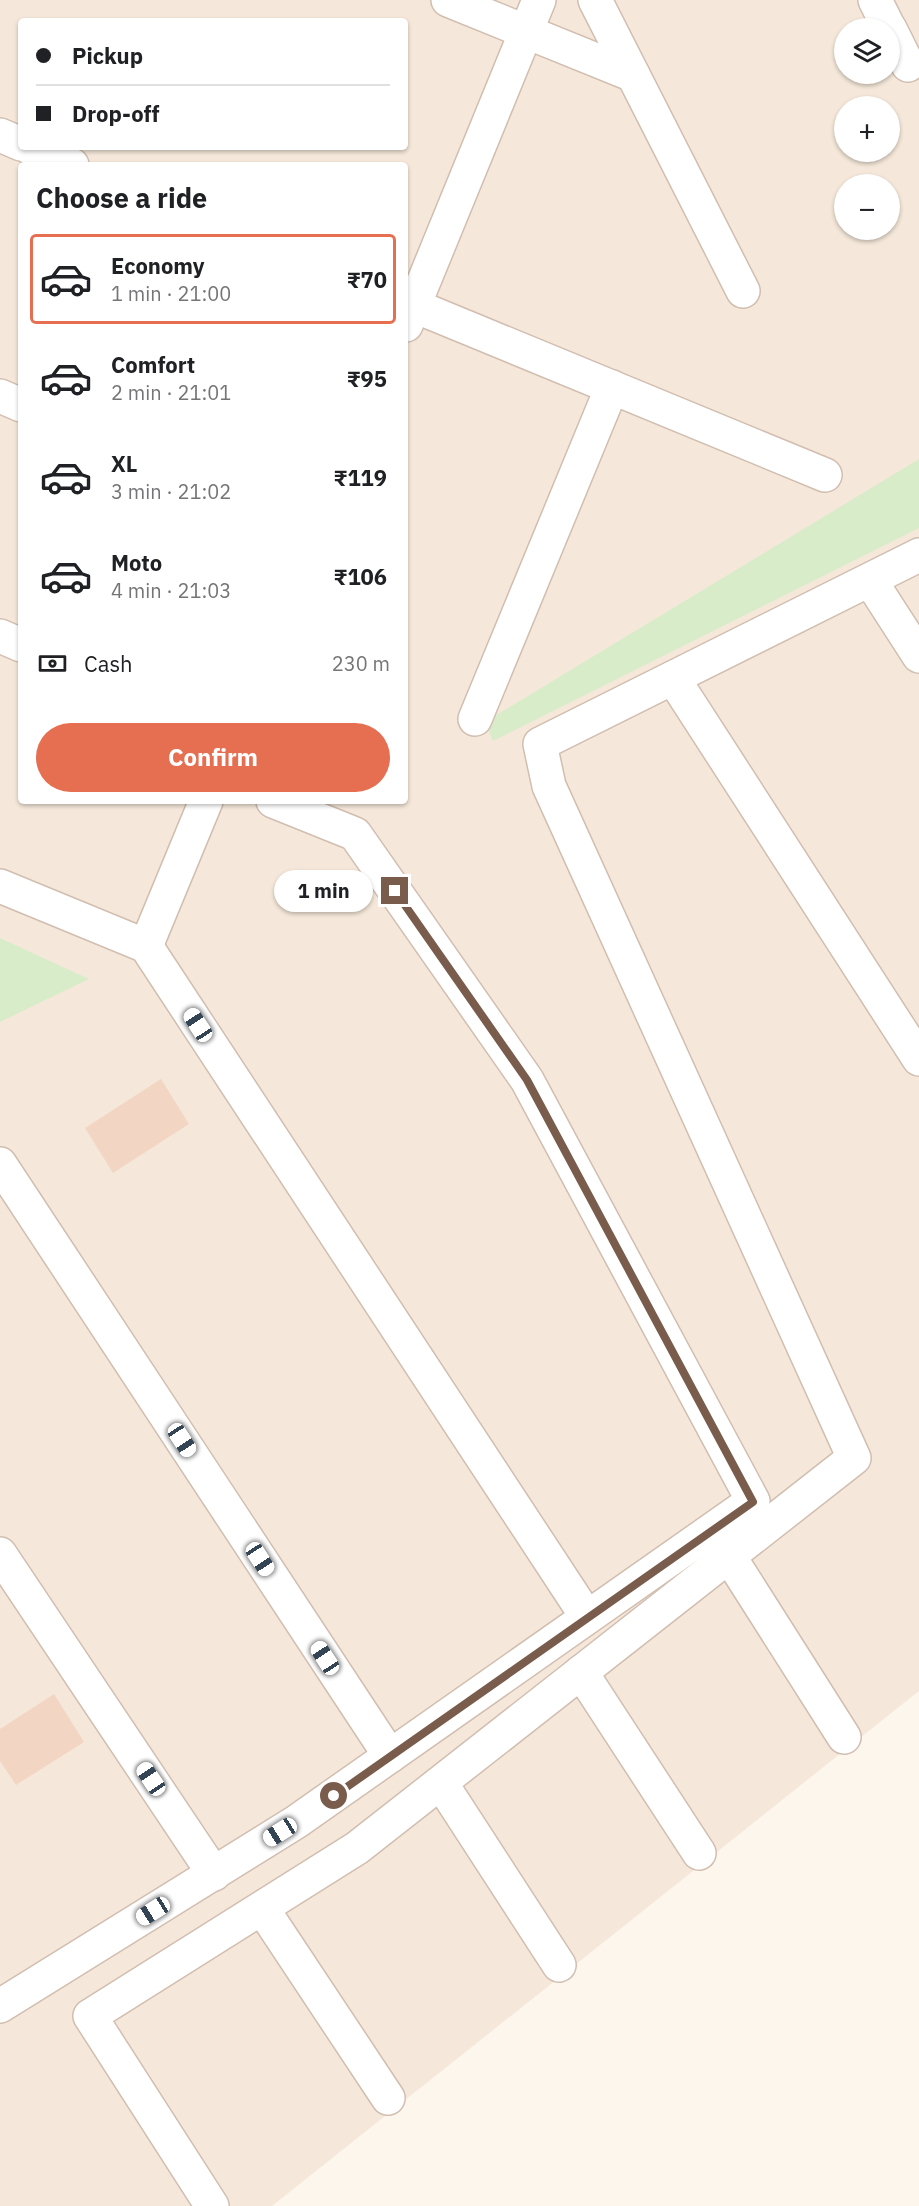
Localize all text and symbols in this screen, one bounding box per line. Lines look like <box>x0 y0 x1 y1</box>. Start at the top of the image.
map controls <box>834 18 900 240</box>
button: layers <box>834 18 900 84</box>
text: Pickup <box>72 41 143 70</box>
button: + <box>834 96 900 162</box>
text: Drop-off <box>72 99 159 128</box>
button: − <box>834 174 900 240</box>
text: Choose a ride <box>36 180 207 215</box>
text: Economy <box>111 251 205 280</box>
icon: car <box>39 252 93 306</box>
text: ₹70 <box>347 265 387 294</box>
text: 1 min · 21:00 <box>111 280 231 307</box>
text: Comfort <box>111 350 195 379</box>
icon: car <box>39 351 93 405</box>
text: ₹95 <box>347 364 387 393</box>
text: 2 min · 21:01 <box>111 379 231 406</box>
text: XL <box>111 449 137 478</box>
icon: car <box>39 450 93 504</box>
text: ₹119 <box>334 463 387 492</box>
text: 3 min · 21:02 <box>111 478 231 505</box>
text: Moto <box>111 548 162 577</box>
icon: car <box>39 549 93 603</box>
text: ₹106 <box>334 562 387 591</box>
text: 4 min · 21:03 <box>111 577 231 604</box>
icon: cash <box>36 647 69 680</box>
text: Cash <box>84 649 133 678</box>
text: 230 m <box>332 650 390 677</box>
button: Confirm <box>36 723 390 792</box>
callout: 1 min <box>275 870 374 912</box>
text: 1 min <box>297 877 350 904</box>
route end <box>381 877 408 904</box>
car <box>181 1005 215 1045</box>
car <box>165 1420 199 1460</box>
car <box>243 1539 277 1579</box>
car <box>308 1638 342 1678</box>
car <box>133 1759 169 1799</box>
route start <box>320 1782 347 1809</box>
car <box>260 1815 300 1849</box>
car <box>133 1894 173 1928</box>

